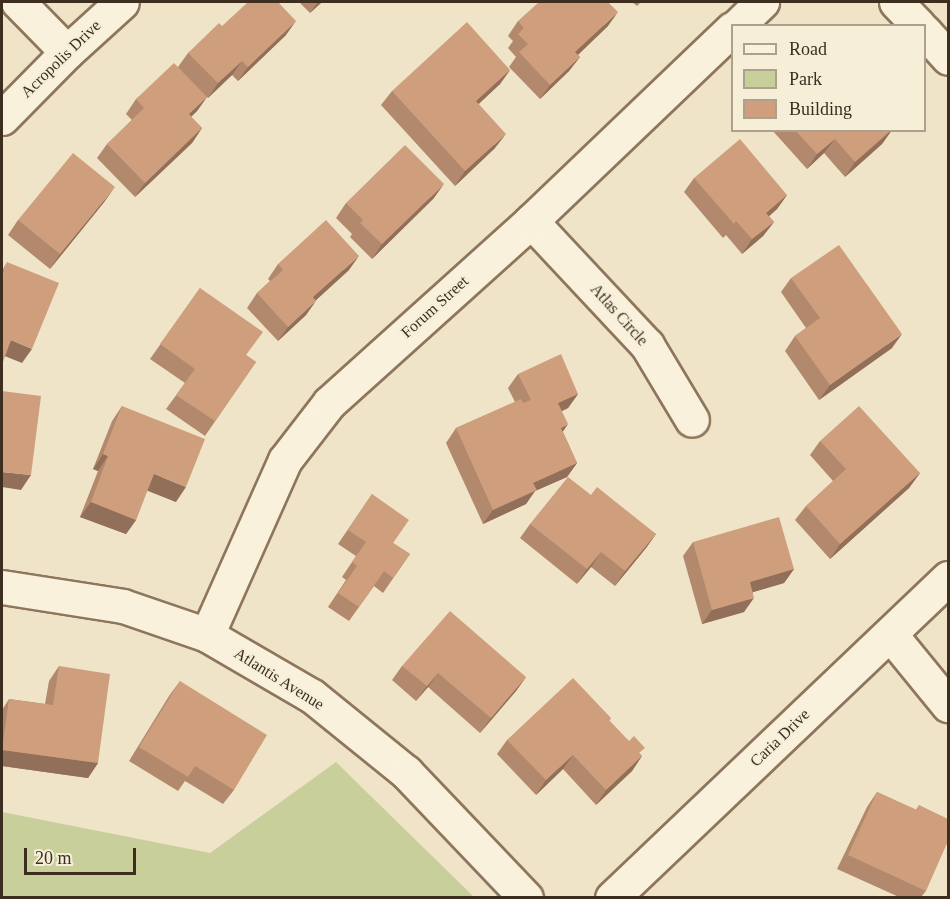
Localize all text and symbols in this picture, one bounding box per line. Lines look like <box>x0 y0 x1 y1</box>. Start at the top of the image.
street label: Acropolis Drive <box>17 16 105 102</box>
legend <box>731 24 926 132</box>
text: Road <box>789 39 827 59</box>
text: Park <box>789 69 822 89</box>
text: Building <box>789 99 852 119</box>
street label: Forum Street <box>397 272 473 342</box>
street label: Atlas Circle <box>586 280 652 350</box>
street label: Atlantis Avenue <box>230 644 328 714</box>
street label: Caria Drive <box>746 705 814 771</box>
scale bar <box>27 836 140 874</box>
text: 20 m <box>35 848 72 868</box>

